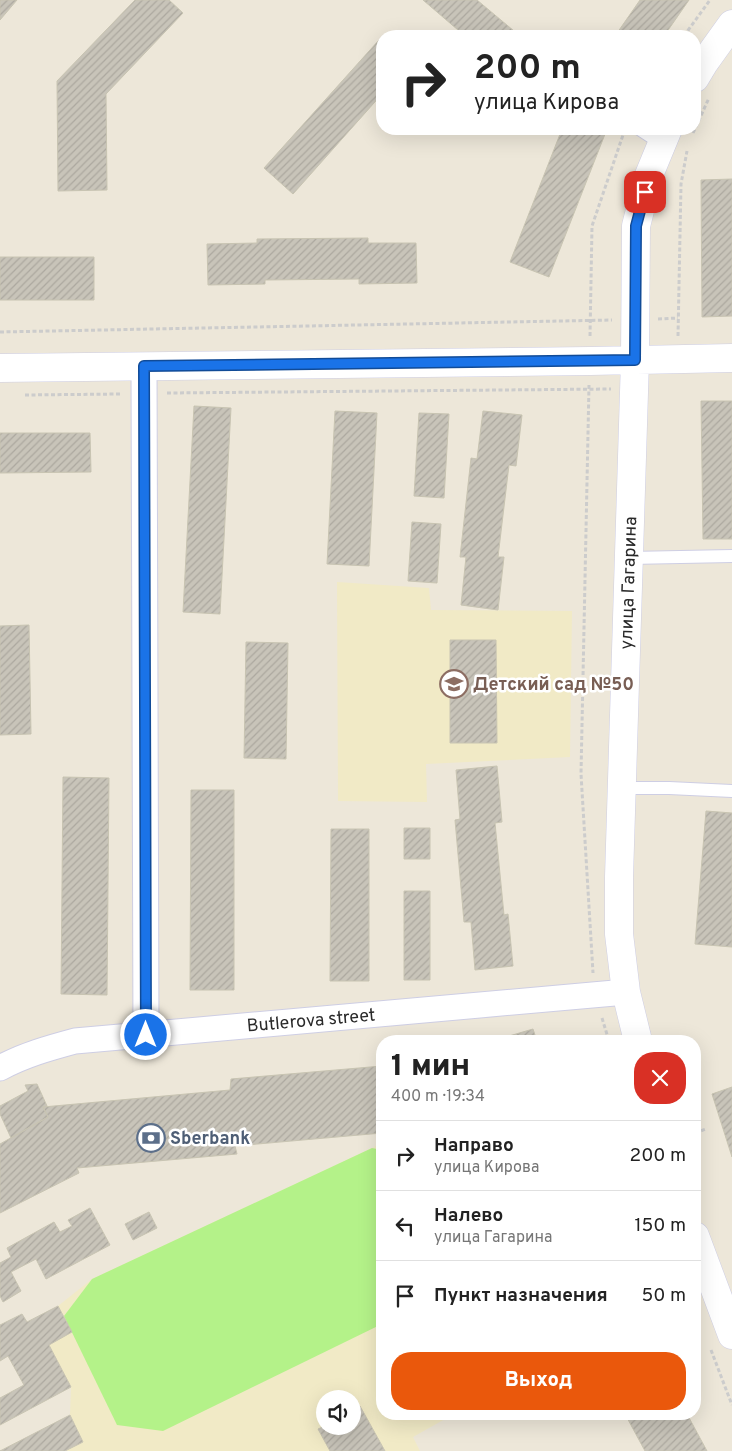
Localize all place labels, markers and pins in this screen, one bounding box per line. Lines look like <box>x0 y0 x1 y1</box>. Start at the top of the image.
pin <box>624 171 666 213</box>
school or university icon: Детский сад №50 <box>439 669 469 699</box>
place label: Детский сад №50 <box>473 674 634 697</box>
bank icon: Sberbank <box>136 1123 166 1153</box>
place label: Sberbank <box>170 1128 250 1151</box>

